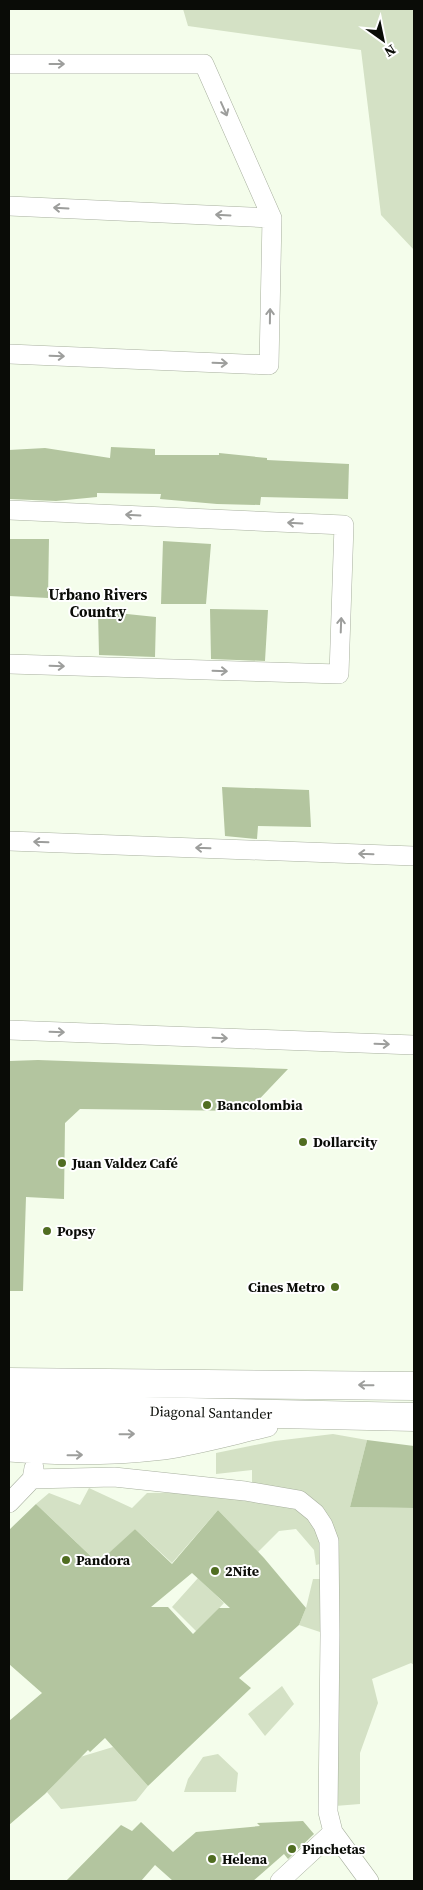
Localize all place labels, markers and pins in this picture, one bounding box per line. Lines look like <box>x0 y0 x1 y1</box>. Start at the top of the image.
place label: Bancolombia <box>217 1095 303 1115</box>
marker: Bancolombia <box>201 1099 213 1111</box>
place label: Dollarcity <box>313 1132 378 1152</box>
marker: Dollarcity <box>297 1136 309 1148</box>
place label: Juan Valdez Café <box>71 1153 178 1173</box>
marker: Juan Valdez Café <box>56 1157 68 1169</box>
place label: Popsy <box>57 1221 96 1241</box>
marker: Popsy <box>41 1225 53 1237</box>
place label: Cines Metro <box>248 1277 325 1297</box>
marker: Cines Metro <box>329 1281 341 1293</box>
place label: Pandora <box>76 1550 131 1570</box>
marker: Pandora <box>60 1554 72 1566</box>
place label: 2Nite <box>225 1561 259 1581</box>
marker: 2Nite <box>209 1565 221 1577</box>
place label: Pinchetas <box>302 1839 366 1859</box>
marker: Pinchetas <box>286 1843 298 1855</box>
place label: Helena <box>222 1849 268 1869</box>
marker: Helena <box>206 1853 218 1865</box>

